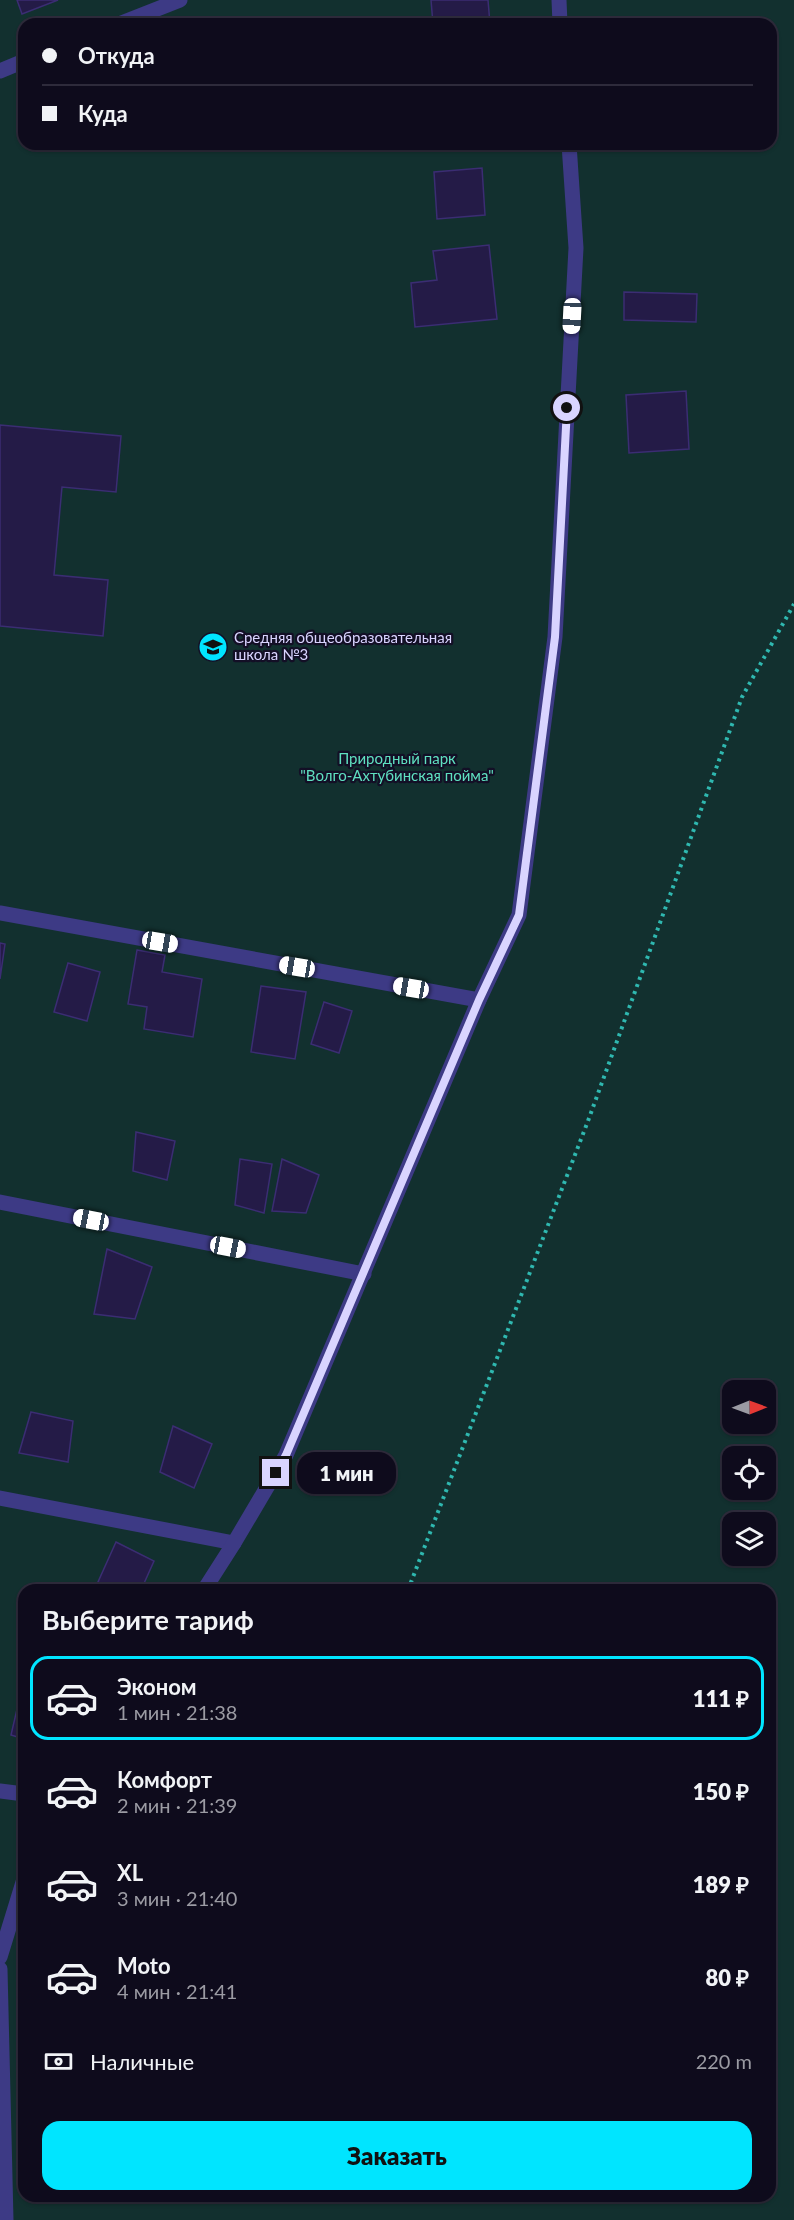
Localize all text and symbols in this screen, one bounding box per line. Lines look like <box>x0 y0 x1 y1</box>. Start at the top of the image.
text: Откуда <box>78 42 155 69</box>
text: Куда <box>78 100 128 127</box>
car <box>562 298 582 334</box>
route start <box>553 394 580 421</box>
place label: Средняя общеобразовательная школа №3 <box>234 628 452 663</box>
school or university icon: Средняя общеобразовательная школа №3 <box>197 631 229 663</box>
park label: Природный парк "Волго-Ахтубинская пойма" <box>300 749 494 784</box>
car <box>141 930 179 954</box>
car <box>278 955 316 979</box>
car <box>392 976 430 1000</box>
car <box>72 1208 110 1232</box>
car <box>209 1235 247 1259</box>
north arrow <box>722 1380 776 1434</box>
map controls <box>722 1380 776 1566</box>
button: locate <box>722 1446 776 1500</box>
callout: 1 мин <box>297 1452 396 1494</box>
route end <box>262 1459 289 1486</box>
text: 1 мин <box>319 1461 374 1485</box>
button: layers <box>722 1512 776 1566</box>
text: Выберите тариф <box>42 1603 254 1636</box>
icon: car <box>45 1671 99 1725</box>
text: Эконом <box>117 1673 197 1700</box>
text: 111 ₽ <box>693 1685 749 1712</box>
text: 1 мин · 21:38 <box>117 1700 237 1724</box>
icon: car <box>45 1764 99 1818</box>
text: Комфорт <box>117 1766 212 1793</box>
text: 150 ₽ <box>693 1778 749 1805</box>
text: 2 мин · 21:39 <box>117 1793 237 1817</box>
icon: car <box>45 1857 99 1911</box>
text: XL <box>117 1859 143 1886</box>
text: 189 ₽ <box>693 1871 749 1898</box>
text: 3 мин · 21:40 <box>117 1886 237 1910</box>
icon: car <box>45 1950 99 2004</box>
text: Moto <box>117 1952 171 1979</box>
text: 80 ₽ <box>706 1964 749 1991</box>
text: 4 мин · 21:41 <box>117 1979 237 2003</box>
icon: cash <box>42 2045 75 2078</box>
text: Наличные <box>90 2048 194 2075</box>
text: 220 m <box>696 2049 752 2073</box>
button: Заказать <box>42 2121 752 2190</box>

